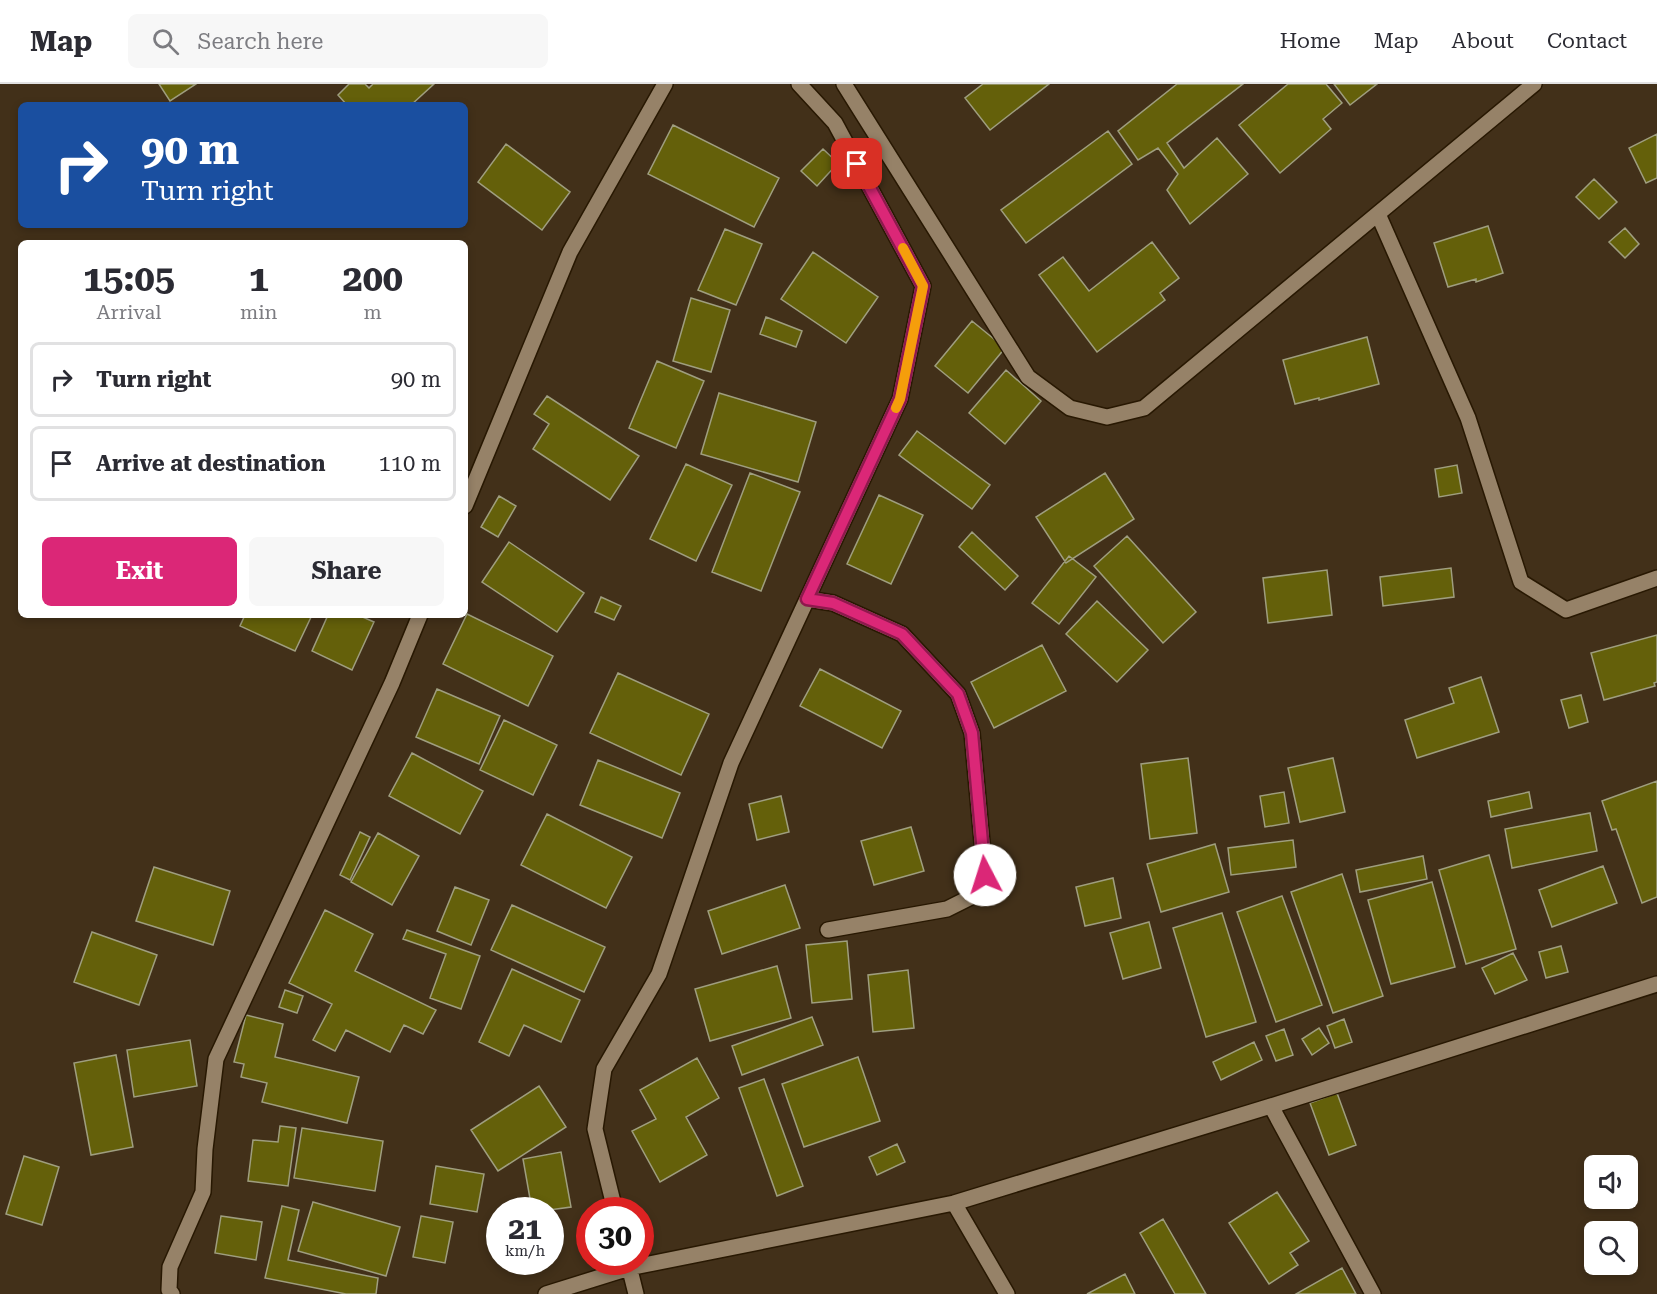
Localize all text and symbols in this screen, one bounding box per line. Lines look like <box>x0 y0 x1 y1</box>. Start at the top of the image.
search box <box>128 14 548 68</box>
text: Map <box>30 25 92 58</box>
icon: search <box>149 25 182 58</box>
text: Search here <box>197 29 323 54</box>
text: Home <box>1280 29 1341 53</box>
text: Map <box>1374 29 1419 53</box>
text: About <box>1452 29 1514 53</box>
text: Contact <box>1547 29 1627 53</box>
text: 90 m <box>141 125 239 174</box>
icon: right <box>42 126 120 204</box>
pin <box>831 138 882 189</box>
icon: arrive <box>840 147 873 180</box>
text: Turn right <box>141 175 274 207</box>
text: 15:05 <box>83 258 175 300</box>
text: 1 <box>249 258 269 300</box>
text: 200 <box>343 258 403 300</box>
text: Arrival <box>96 300 161 324</box>
text: min <box>240 300 277 324</box>
text: m <box>364 300 382 324</box>
icon: right <box>45 363 78 396</box>
text: Turn right <box>96 367 211 392</box>
text: 90 m <box>391 367 441 392</box>
icon: arrive <box>45 447 78 480</box>
text: Arrive at destination <box>96 451 325 476</box>
text: 110 m <box>378 451 441 476</box>
button: Exit <box>42 537 237 606</box>
button: Share <box>249 537 444 606</box>
position arrow <box>953 843 1017 907</box>
map controls <box>1584 1155 1638 1275</box>
button: sound <box>1584 1155 1638 1209</box>
speed limit sign: 30 <box>576 1197 654 1275</box>
text: 21 <box>508 1211 542 1246</box>
button: search <box>1584 1221 1638 1275</box>
text: km/h <box>505 1242 545 1260</box>

